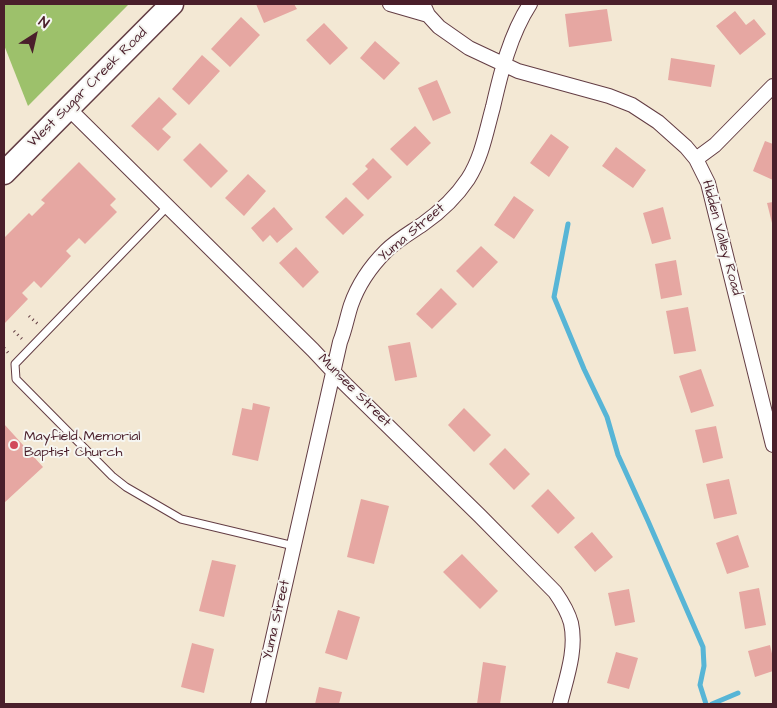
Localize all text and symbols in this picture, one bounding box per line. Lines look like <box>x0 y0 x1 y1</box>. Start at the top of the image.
north arrow <box>10 10 60 60</box>
text: N <box>34 12 53 33</box>
street label: West Sugar Creek Road <box>25 25 151 151</box>
street label: Hidden Valley Road <box>698 179 744 297</box>
street label: Yuma Street <box>375 200 449 266</box>
street label: Munsee Street <box>314 351 394 431</box>
place label: Mayfield Memorial Baptist Church <box>24 429 140 462</box>
marker: Mayfield Memorial Baptist Church <box>8 439 20 451</box>
street label: Yuma Street <box>260 578 294 662</box>

